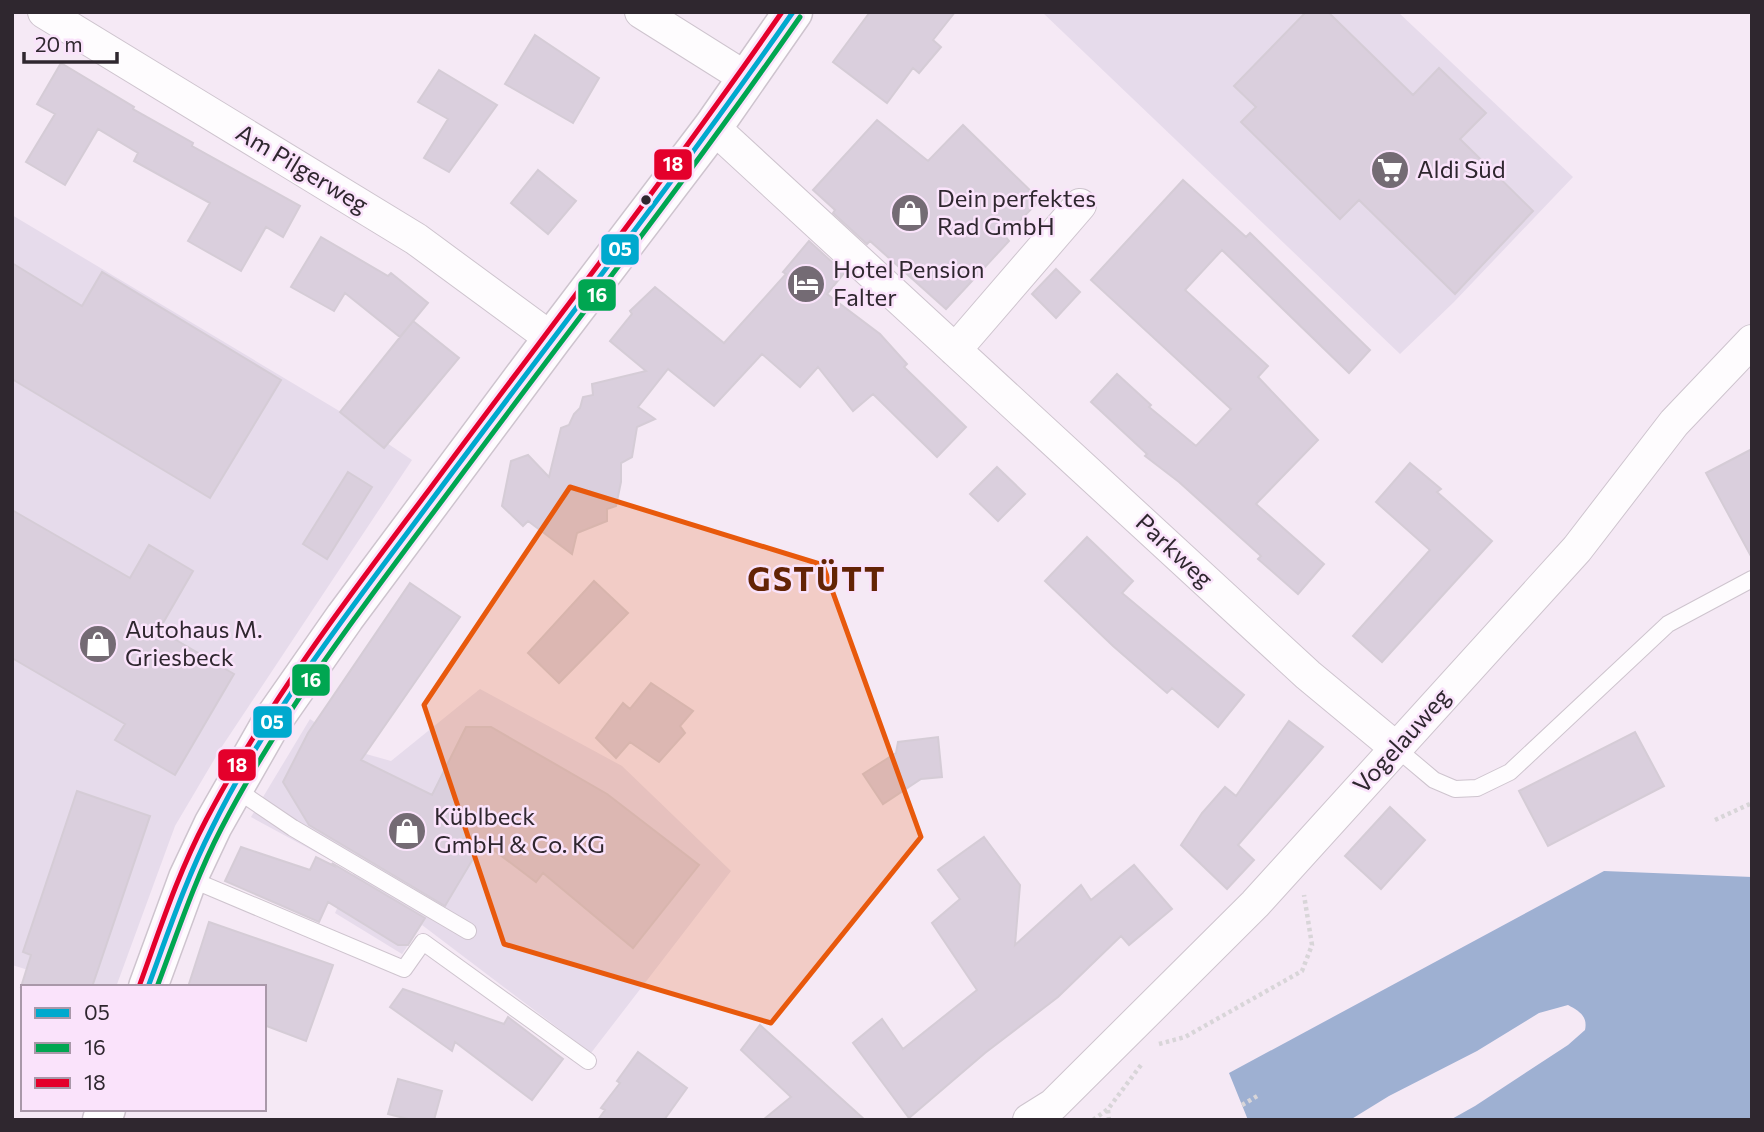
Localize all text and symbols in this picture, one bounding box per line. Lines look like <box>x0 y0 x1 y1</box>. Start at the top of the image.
scale bar <box>24 21 117 65</box>
text: 20 m <box>35 31 83 56</box>
street label: Am Pilgerweg <box>231 117 374 218</box>
line badge: 18 <box>653 148 693 181</box>
supermarket icon: Aldi Süd <box>1369 149 1411 191</box>
text: 18 <box>663 152 683 175</box>
place label: Aldi Süd <box>1417 154 1506 183</box>
place label: Dein perfektes Rad GmbH <box>937 183 1096 240</box>
shop icon: Dein perfektes Rad GmbH <box>889 192 931 234</box>
unlabelled marker <box>639 193 653 207</box>
line badge: 05 <box>600 233 640 266</box>
text: 05 <box>608 237 632 260</box>
place label: Hotel Pension Falter <box>833 254 984 311</box>
hotel icon: Hotel Pension Falter <box>785 263 827 305</box>
line badge: 16 <box>577 278 617 312</box>
text: 16 <box>587 283 607 306</box>
street label: Parkweg <box>1131 507 1220 593</box>
district label: GSTÜTT <box>747 558 887 598</box>
place label: Autohaus M. Griesbeck <box>125 614 263 671</box>
shop icon: Autohaus M. Griesbeck <box>77 623 119 665</box>
line badge: 16 <box>291 663 331 697</box>
text: 16 <box>301 668 321 691</box>
street label: Vogelauweg <box>1346 682 1456 798</box>
line badge: 05 <box>252 705 293 739</box>
text: 05 <box>260 710 284 733</box>
line badge: 18 <box>217 748 257 782</box>
text: 18 <box>227 753 247 776</box>
place label: Küblbeck GmbH & Co. KG <box>434 801 605 858</box>
shop icon: Küblbeck GmbH & Co. KG <box>386 810 428 852</box>
legend <box>21 985 266 1111</box>
text: 05 <box>84 999 110 1024</box>
text: 16 <box>84 1034 106 1059</box>
text: 18 <box>84 1069 106 1094</box>

